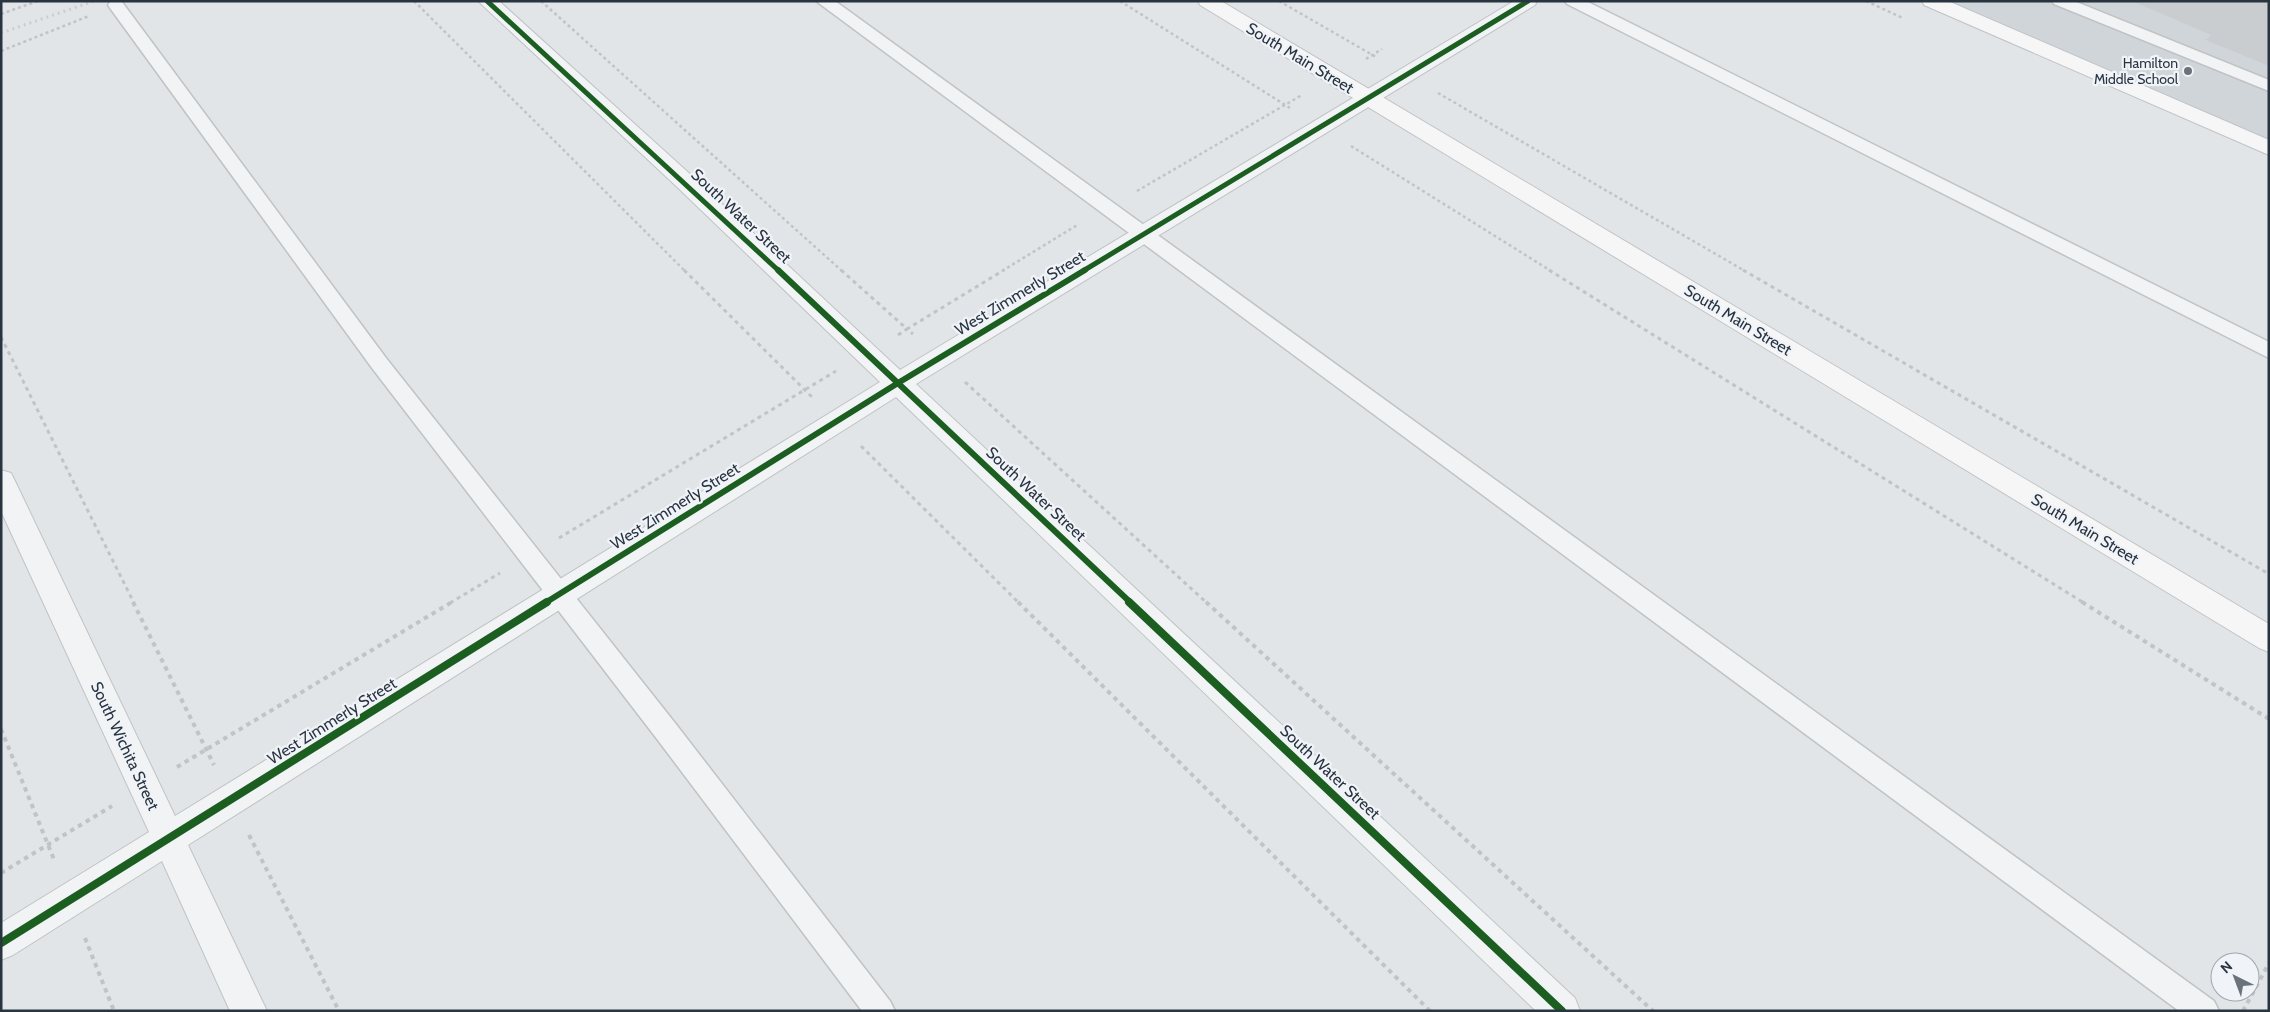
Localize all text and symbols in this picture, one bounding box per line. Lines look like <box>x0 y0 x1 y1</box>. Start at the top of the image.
street label: South Main Street <box>1243 18 1358 98</box>
place label: Hamilton Middle School <box>2094 54 2179 88</box>
marker: Hamilton Middle School <box>2182 65 2194 77</box>
street label: South Water Street <box>687 165 795 268</box>
street label: West Zimmerly Street <box>952 246 1089 339</box>
street label: South Main Street <box>1681 280 1796 360</box>
street label: South Water Street <box>982 443 1090 546</box>
street label: West Zimmerly Street <box>607 458 743 553</box>
street label: South Main Street <box>2028 489 2143 569</box>
street label: West Zimmerly Street <box>264 673 400 768</box>
street label: South Wichita Street <box>87 679 163 814</box>
street label: South Water Street <box>1276 721 1384 824</box>
north arrow <box>2210 952 2260 1002</box>
text: N <box>2217 957 2236 977</box>

